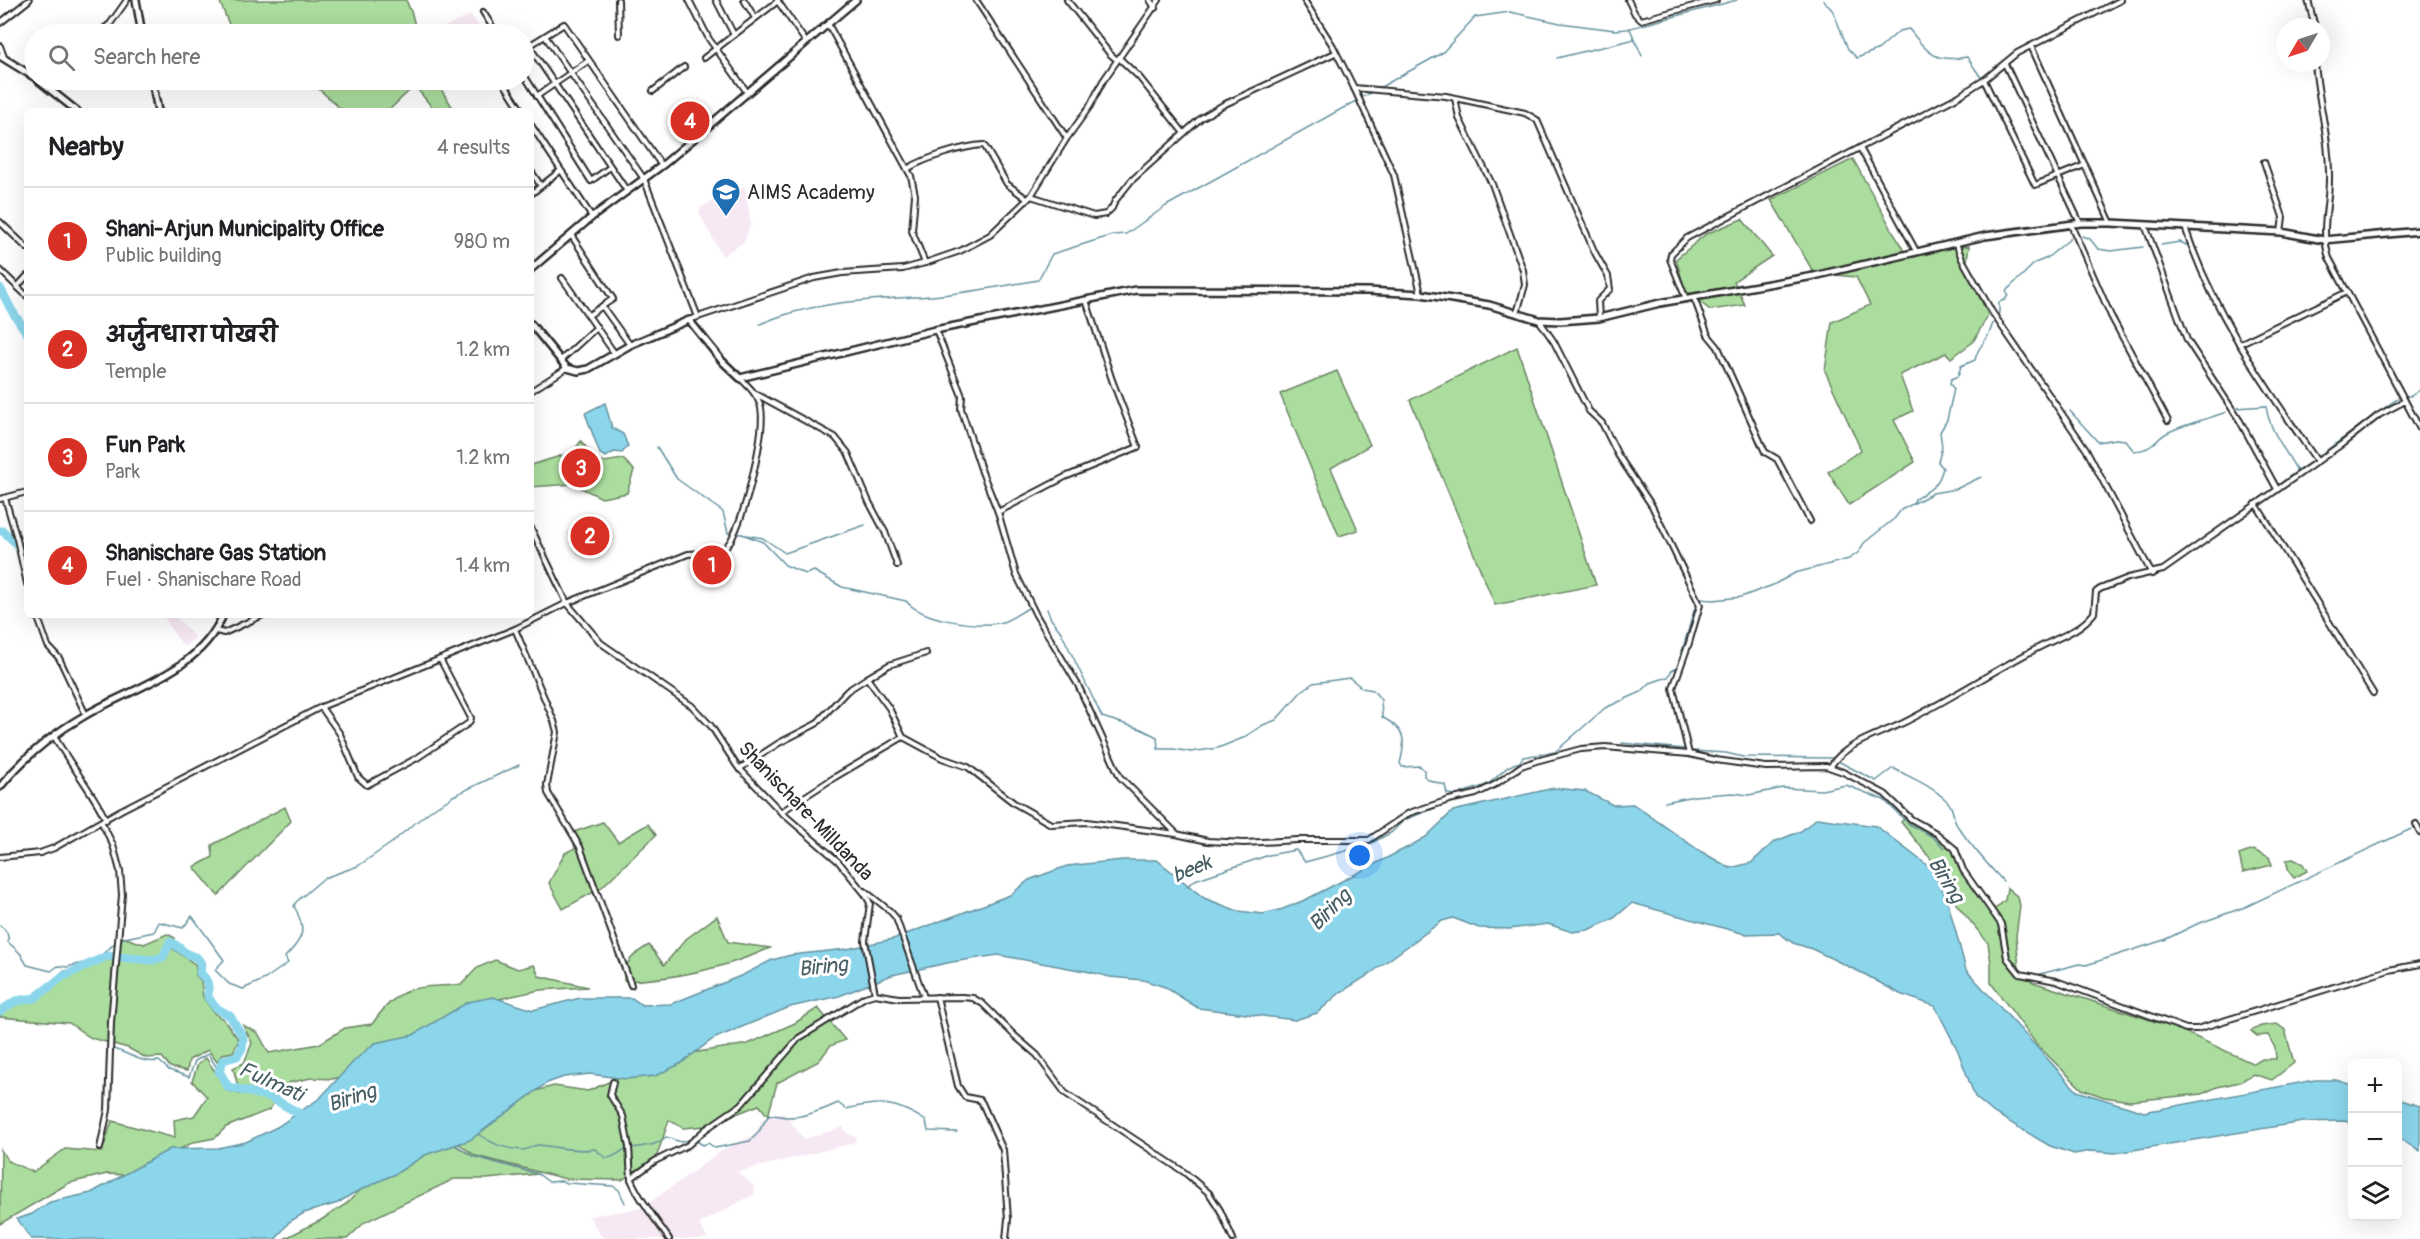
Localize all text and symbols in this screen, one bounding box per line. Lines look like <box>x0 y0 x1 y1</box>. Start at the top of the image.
north arrow <box>2276 18 2330 72</box>
search box <box>24 24 534 90</box>
icon: search <box>45 41 78 74</box>
text: Search here <box>93 43 200 71</box>
pin: 4 <box>670 98 710 144</box>
text: Nearby <box>48 131 124 163</box>
text: 4 results <box>437 135 510 160</box>
school or university icon: AIMS Academy <box>710 176 742 218</box>
place label: AIMS Academy <box>747 180 875 205</box>
text: Shani-Arjun Municipality Office <box>105 215 384 243</box>
text: 1 <box>64 229 71 254</box>
text: 980 m <box>454 229 510 254</box>
text: Public building <box>105 243 221 268</box>
text: अर्जुनधारा पोखरी <box>105 321 278 349</box>
text: 2 <box>62 337 73 362</box>
text: 1.2 km <box>456 337 510 362</box>
text: Temple <box>105 359 166 384</box>
text: Fun Park <box>105 431 185 459</box>
text: 3 <box>62 445 73 470</box>
text: 1.2 km <box>456 445 510 470</box>
pin: 3 <box>562 446 600 490</box>
text: Park <box>105 459 140 484</box>
pin: 2 <box>570 514 610 558</box>
text: Shanischare Gas Station <box>105 539 326 567</box>
pin: 1 <box>692 542 732 588</box>
text: 4 <box>62 553 73 578</box>
text: 1.4 km <box>456 553 510 578</box>
text: Fuel · Shanischare Road <box>105 567 302 592</box>
street label: Shanischare-Milldanda <box>733 736 879 886</box>
your location <box>1345 841 1374 870</box>
water label: beek <box>1168 848 1218 889</box>
water label: Biring <box>1922 852 1971 909</box>
water label: Biring <box>1303 882 1358 937</box>
water label: Biring <box>797 951 850 983</box>
water label: Fulmati <box>234 1056 311 1110</box>
map controls <box>2348 1059 2402 1221</box>
button: + <box>2348 1059 2402 1113</box>
water label: Biring <box>324 1077 381 1118</box>
button: − <box>2348 1113 2402 1167</box>
button: layers <box>2348 1167 2402 1221</box>

